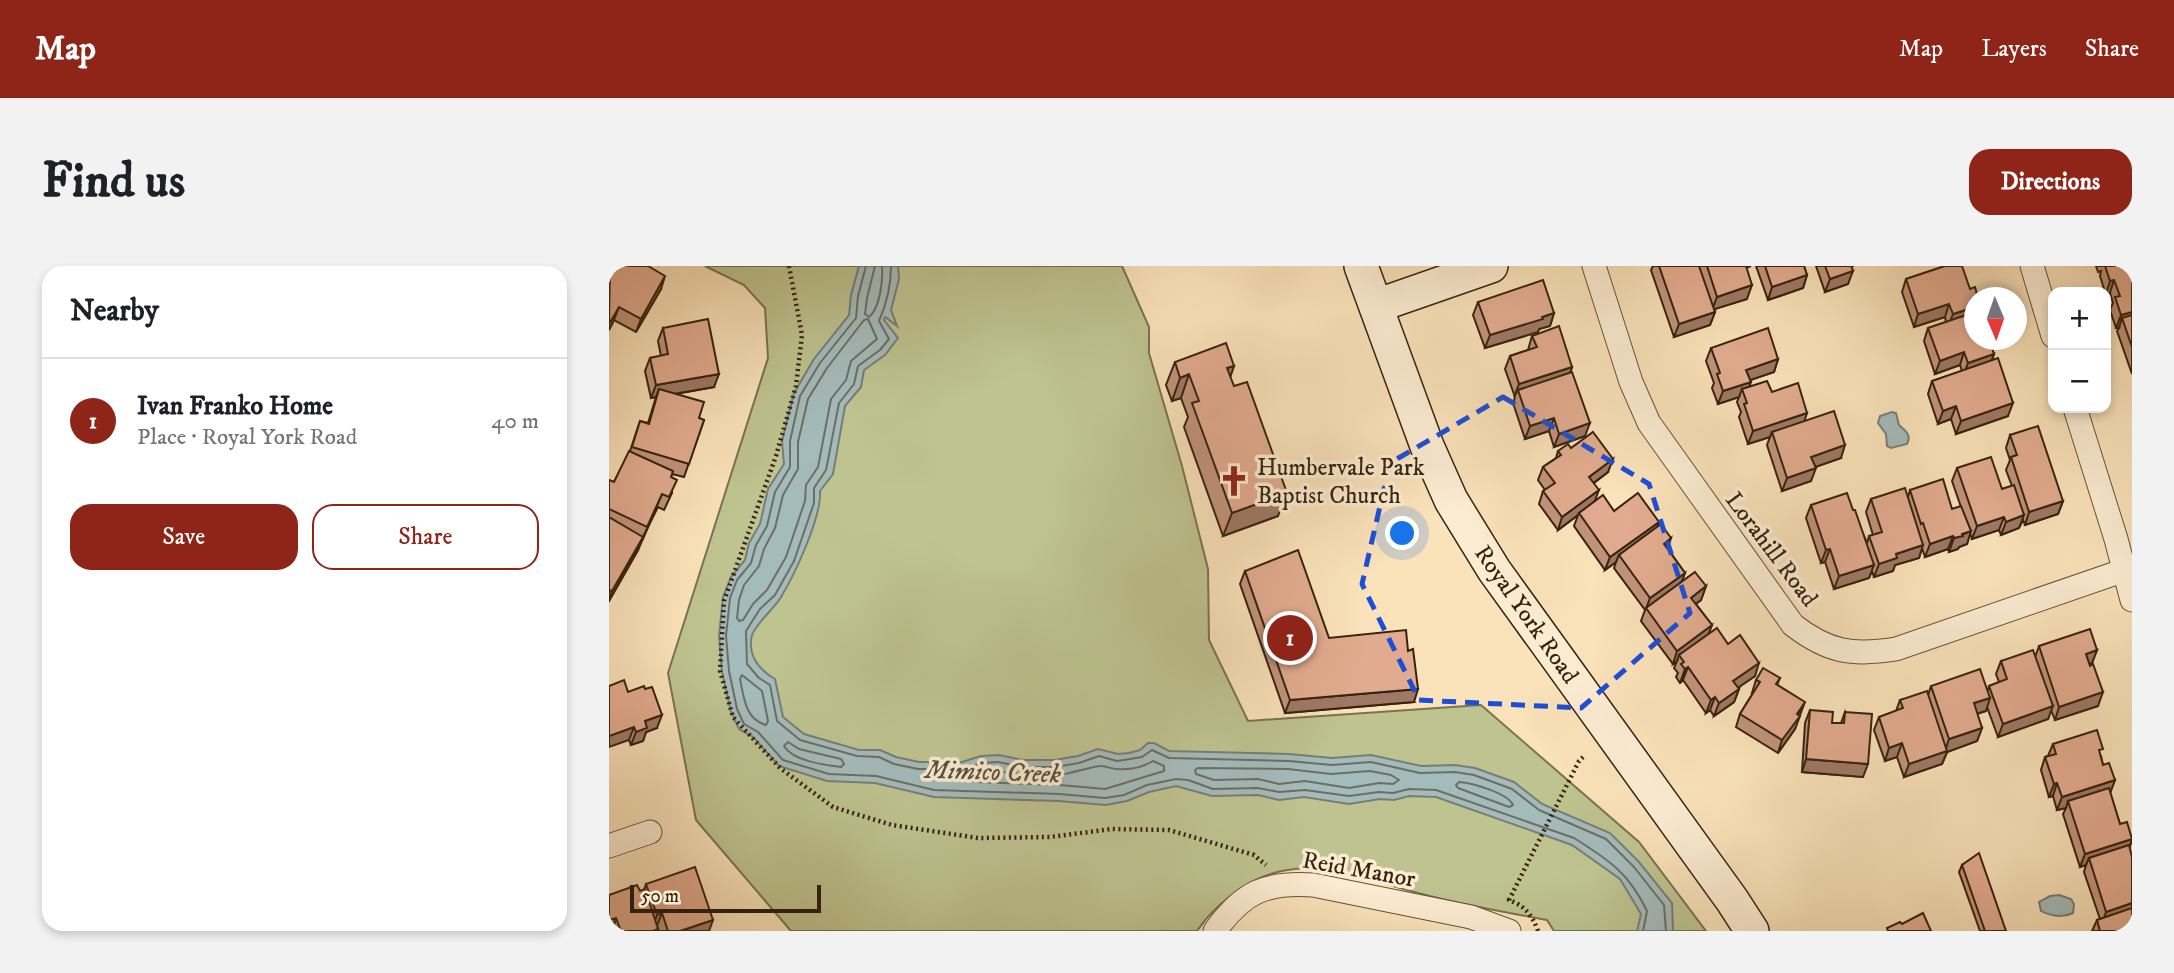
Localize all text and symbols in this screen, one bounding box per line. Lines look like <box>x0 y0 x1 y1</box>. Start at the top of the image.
text: Map <box>35 29 96 70</box>
text: Map <box>1899 34 1943 64</box>
text: Layers <box>1981 34 2047 64</box>
text: Share <box>2085 34 2139 64</box>
button: Directions <box>1969 149 2132 215</box>
text: Find us <box>42 151 185 213</box>
north arrow <box>1964 287 2027 350</box>
map controls <box>2048 287 2111 413</box>
button: + <box>2048 287 2111 350</box>
text: Nearby <box>70 293 159 330</box>
button: − <box>2048 350 2111 413</box>
text: Ivan Franko Home <box>137 390 333 423</box>
text: 1 <box>89 407 97 436</box>
text: 40 m <box>491 407 539 436</box>
text: Place · Royal York Road <box>137 423 357 452</box>
place label: Humbervale Park Baptist Church <box>1257 453 1425 511</box>
church icon: Humbervale Park Baptist Church <box>1217 464 1251 498</box>
street label: Lorahill Road <box>1718 486 1824 613</box>
button: Save <box>70 504 298 570</box>
button: Share <box>312 504 539 570</box>
your location <box>1385 516 1419 550</box>
street label: Royal York Road <box>1467 540 1585 690</box>
pin: 1 <box>1267 612 1313 664</box>
water label: Mimico Creek <box>923 754 1061 791</box>
street label: Reid Manor <box>1300 845 1418 895</box>
scale bar <box>630 882 821 914</box>
text: 50 m <box>641 885 679 908</box>

